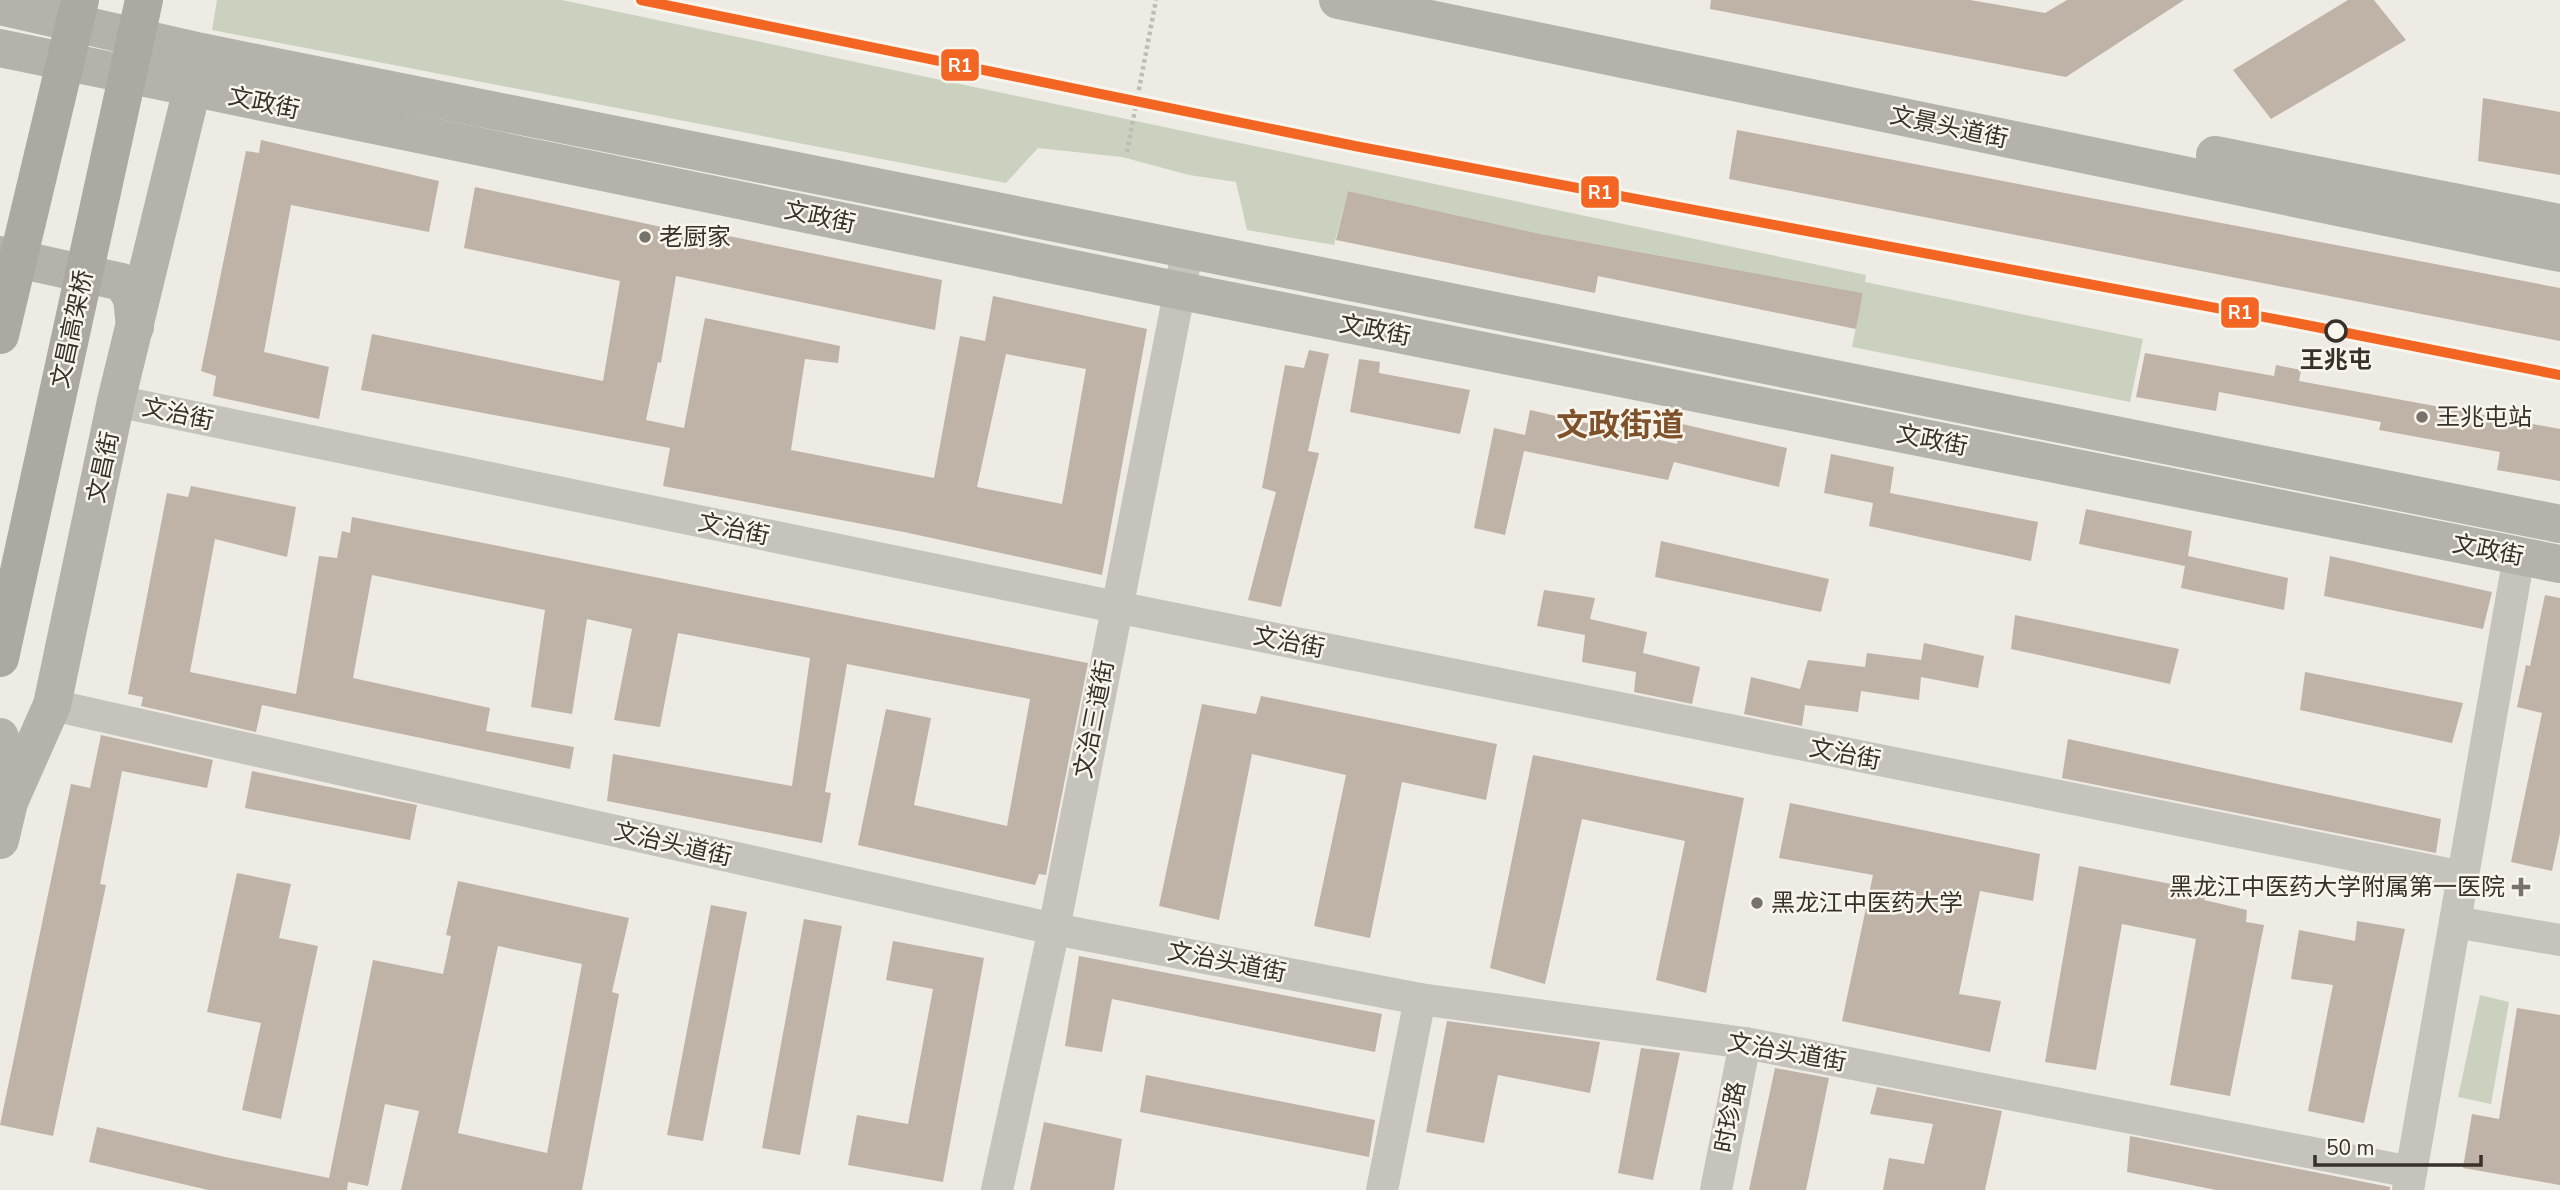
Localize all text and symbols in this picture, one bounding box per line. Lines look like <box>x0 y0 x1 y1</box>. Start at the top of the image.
line badge: R1 <box>940 48 980 82</box>
text: R1 <box>948 53 972 79</box>
street label: 文政街 <box>225 80 303 126</box>
street label: 文景头道街 <box>1887 99 2011 155</box>
line badge: R1 <box>1580 175 1620 209</box>
text: R1 <box>1588 180 1612 206</box>
street label: 文政街 <box>781 194 859 240</box>
place label: 老厨家 <box>659 221 731 253</box>
marker: 老厨家 <box>637 229 653 245</box>
street label: 文昌高架桥 <box>44 267 100 391</box>
line badge: R1 <box>2220 296 2260 329</box>
text: R1 <box>2228 300 2252 326</box>
street label: 文政街 <box>1337 307 1413 353</box>
marker: 王兆屯 <box>2325 320 2347 342</box>
place label: 王兆屯 <box>2300 344 2372 376</box>
street label: 文治街 <box>139 391 217 437</box>
place label: 王兆屯站 <box>2436 401 2532 433</box>
district label: 文政街道 <box>1556 404 1684 447</box>
marker: 王兆屯站 <box>2414 409 2430 425</box>
street label: 文政街 <box>1894 417 1970 463</box>
street label: 文昌街 <box>80 428 126 506</box>
street label: 文治街 <box>695 506 773 552</box>
street label: 文政街 <box>2450 527 2526 573</box>
street label: 文治街 <box>1251 619 1327 665</box>
street label: 文治三道街 <box>1067 657 1121 781</box>
street label: 文治街 <box>1807 731 1883 777</box>
street label: 文治头道街 <box>611 815 735 873</box>
place label: 黑龙江中医药大学附属第一医院 <box>2169 871 2505 903</box>
marker: 黑龙江中医药大学附属第一医院 <box>2511 877 2531 897</box>
place label: 黑龙江中医药大学 <box>1771 887 1963 919</box>
marker: 黑龙江中医药大学 <box>1749 895 1765 911</box>
street label: 文治头道街 <box>1165 935 1289 989</box>
street label: 文治头道街 <box>1725 1026 1849 1078</box>
street label: 时珍路 <box>1707 1079 1753 1155</box>
scale bar <box>2315 1124 2481 1168</box>
text: 50 m <box>2326 1134 2375 1162</box>

